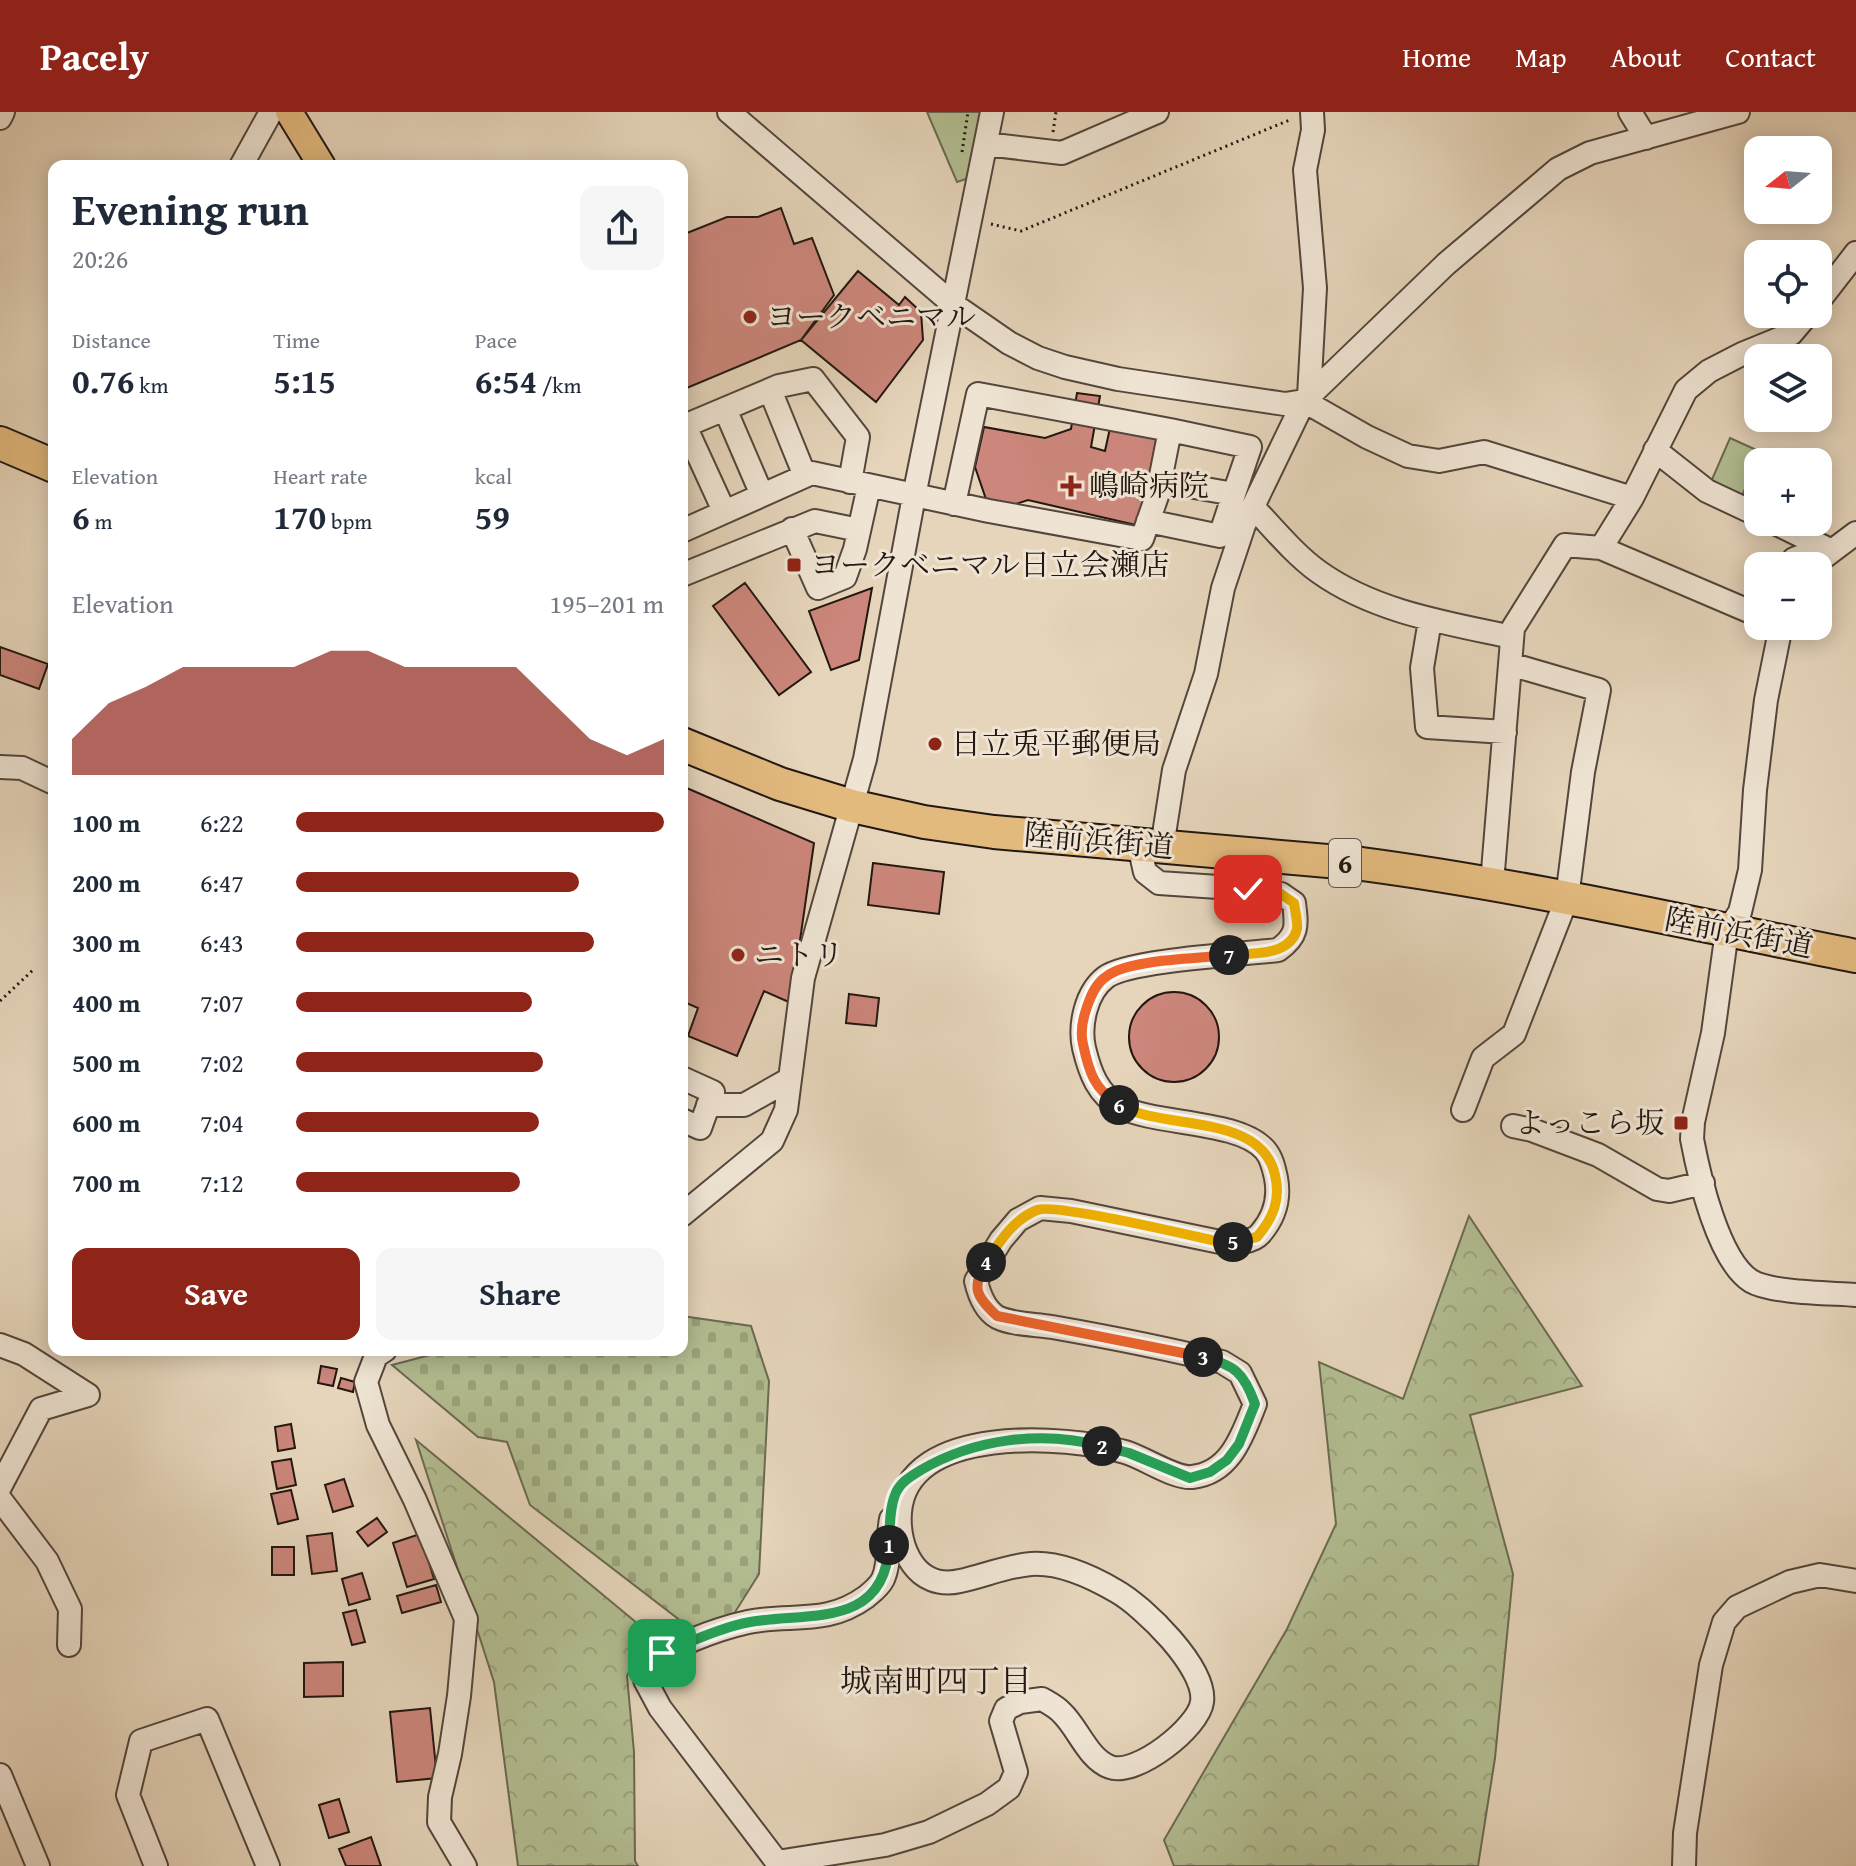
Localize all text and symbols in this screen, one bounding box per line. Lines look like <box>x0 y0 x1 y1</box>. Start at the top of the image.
text: Pacely <box>40 28 149 84</box>
text: Home <box>1402 36 1471 77</box>
text: Map <box>1515 36 1567 77</box>
text: About <box>1611 36 1681 77</box>
text: Contact <box>1725 36 1816 77</box>
north arrow <box>1744 136 1832 224</box>
map controls <box>1744 136 1832 640</box>
text: Evening run <box>72 177 309 241</box>
button: share <box>580 186 664 270</box>
text: 20:26 <box>72 239 128 278</box>
button: locate <box>1744 240 1832 328</box>
place label: ヨークベニマル <box>766 294 976 338</box>
marker: ヨークベニマル <box>741 308 759 326</box>
text: Distance <box>72 324 151 356</box>
text: Time <box>273 324 320 356</box>
text: Pace <box>475 324 517 356</box>
button: layers <box>1744 344 1832 432</box>
text: 0.76 <box>72 356 134 405</box>
text: 5:15 <box>273 356 336 405</box>
text: 6:54 <box>475 356 537 405</box>
text: km <box>134 369 168 401</box>
text: /km <box>537 369 582 401</box>
button: + <box>1744 448 1832 536</box>
text: Elevation <box>72 460 158 492</box>
text: Heart rate <box>273 460 368 492</box>
text: kcal <box>475 460 512 492</box>
place label: 嶋崎病院 <box>1089 463 1209 507</box>
marker: 嶋崎病院 <box>1060 475 1082 497</box>
text: 6 <box>72 492 90 541</box>
text: 170 <box>273 492 326 541</box>
text: 59 <box>475 492 510 541</box>
text: m <box>90 505 112 537</box>
text: bpm <box>326 505 372 537</box>
place label: ヨークベニマル日立会瀬店 <box>810 542 1170 586</box>
button: − <box>1744 552 1832 640</box>
marker: ヨークベニマル日立会瀬店 <box>785 556 803 574</box>
text: Elevation <box>72 584 174 623</box>
text: 195–201 m <box>550 584 664 623</box>
place label: 日立兎平郵便局 <box>951 721 1161 765</box>
marker: 日立兎平郵便局 <box>926 735 944 753</box>
text: 100 m <box>72 803 140 842</box>
text: 6:22 <box>200 803 244 842</box>
street label: 陸前浜街道 <box>1022 812 1176 868</box>
road number: 6 <box>1329 839 1361 887</box>
pin <box>1214 855 1282 923</box>
text: 200 m <box>72 863 140 902</box>
text: 6:47 <box>200 863 244 902</box>
icon: check <box>1226 867 1270 911</box>
street label: 陸前浜街道 <box>1661 896 1817 968</box>
text: 300 m <box>72 923 140 962</box>
text: 6:43 <box>200 923 244 962</box>
place label: ニトリ <box>754 932 844 976</box>
pin: 7 <box>1209 935 1249 975</box>
text: 7 <box>1223 939 1235 971</box>
marker: ニトリ <box>729 946 747 964</box>
text: 400 m <box>72 983 140 1022</box>
text: 7:07 <box>200 983 244 1022</box>
text: 500 m <box>72 1043 140 1082</box>
text: 7:02 <box>200 1043 244 1082</box>
pin: 6 <box>1099 1085 1139 1125</box>
text: 6 <box>1113 1089 1125 1121</box>
place label: よっこら坂 <box>1515 1100 1665 1144</box>
text: 600 m <box>72 1103 140 1142</box>
text: 7:04 <box>200 1103 244 1142</box>
marker: よっこら坂 <box>1672 1114 1690 1132</box>
text: 700 m <box>72 1163 140 1202</box>
text: 7:12 <box>200 1163 244 1202</box>
pin: 5 <box>1213 1222 1253 1262</box>
text: 5 <box>1227 1226 1239 1258</box>
pin: 4 <box>966 1242 1006 1282</box>
text: 4 <box>980 1246 992 1278</box>
button: Save <box>72 1248 360 1340</box>
button: Share <box>376 1248 664 1340</box>
pin: 3 <box>1183 1337 1223 1377</box>
text: 3 <box>1197 1341 1209 1373</box>
pin: 2 <box>1082 1426 1122 1466</box>
text: 2 <box>1096 1430 1108 1462</box>
pin: 1 <box>869 1525 909 1565</box>
text: 1 <box>883 1529 895 1561</box>
pin <box>628 1619 696 1687</box>
icon: arrive <box>640 1631 684 1675</box>
district label: 城南町四丁目 <box>840 1657 1032 1704</box>

